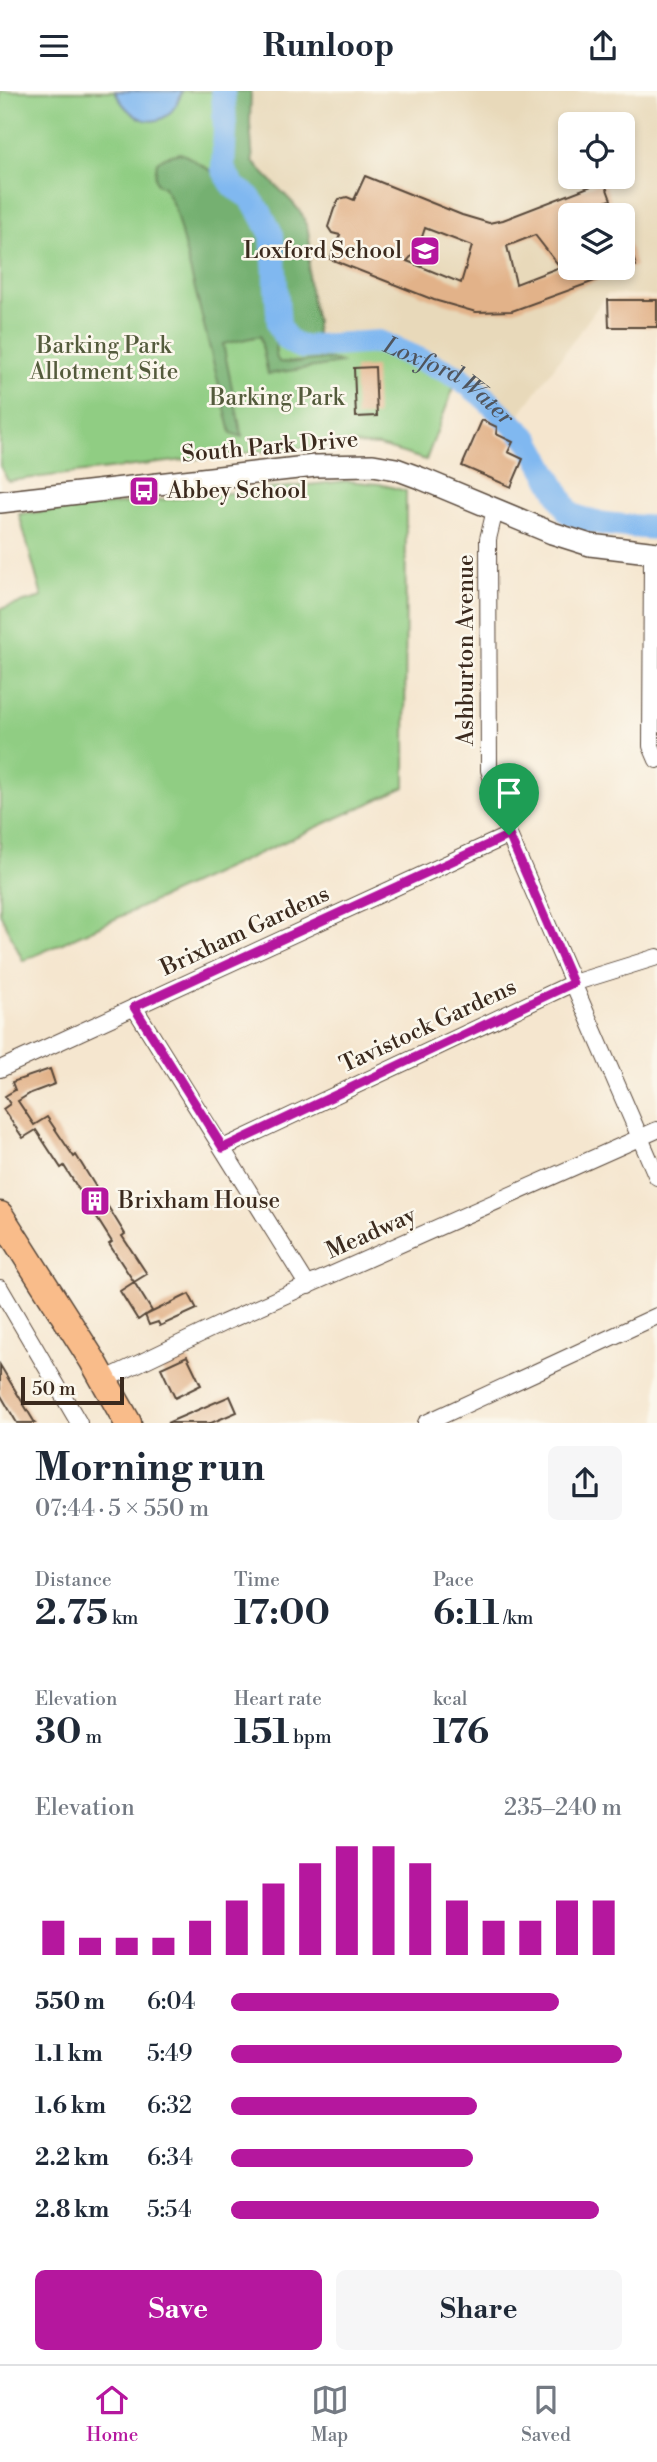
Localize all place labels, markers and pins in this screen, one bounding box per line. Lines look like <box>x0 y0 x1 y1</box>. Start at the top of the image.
school or university icon: Loxford School <box>408 234 442 268</box>
place label: Loxford School <box>243 237 402 265</box>
bus stop icon: Abbey School <box>127 474 161 508</box>
place label: Abbey School <box>166 477 307 505</box>
pin <box>479 763 539 835</box>
building icon: Brixham House <box>78 1184 112 1218</box>
place label: Brixham House <box>117 1187 280 1215</box>

